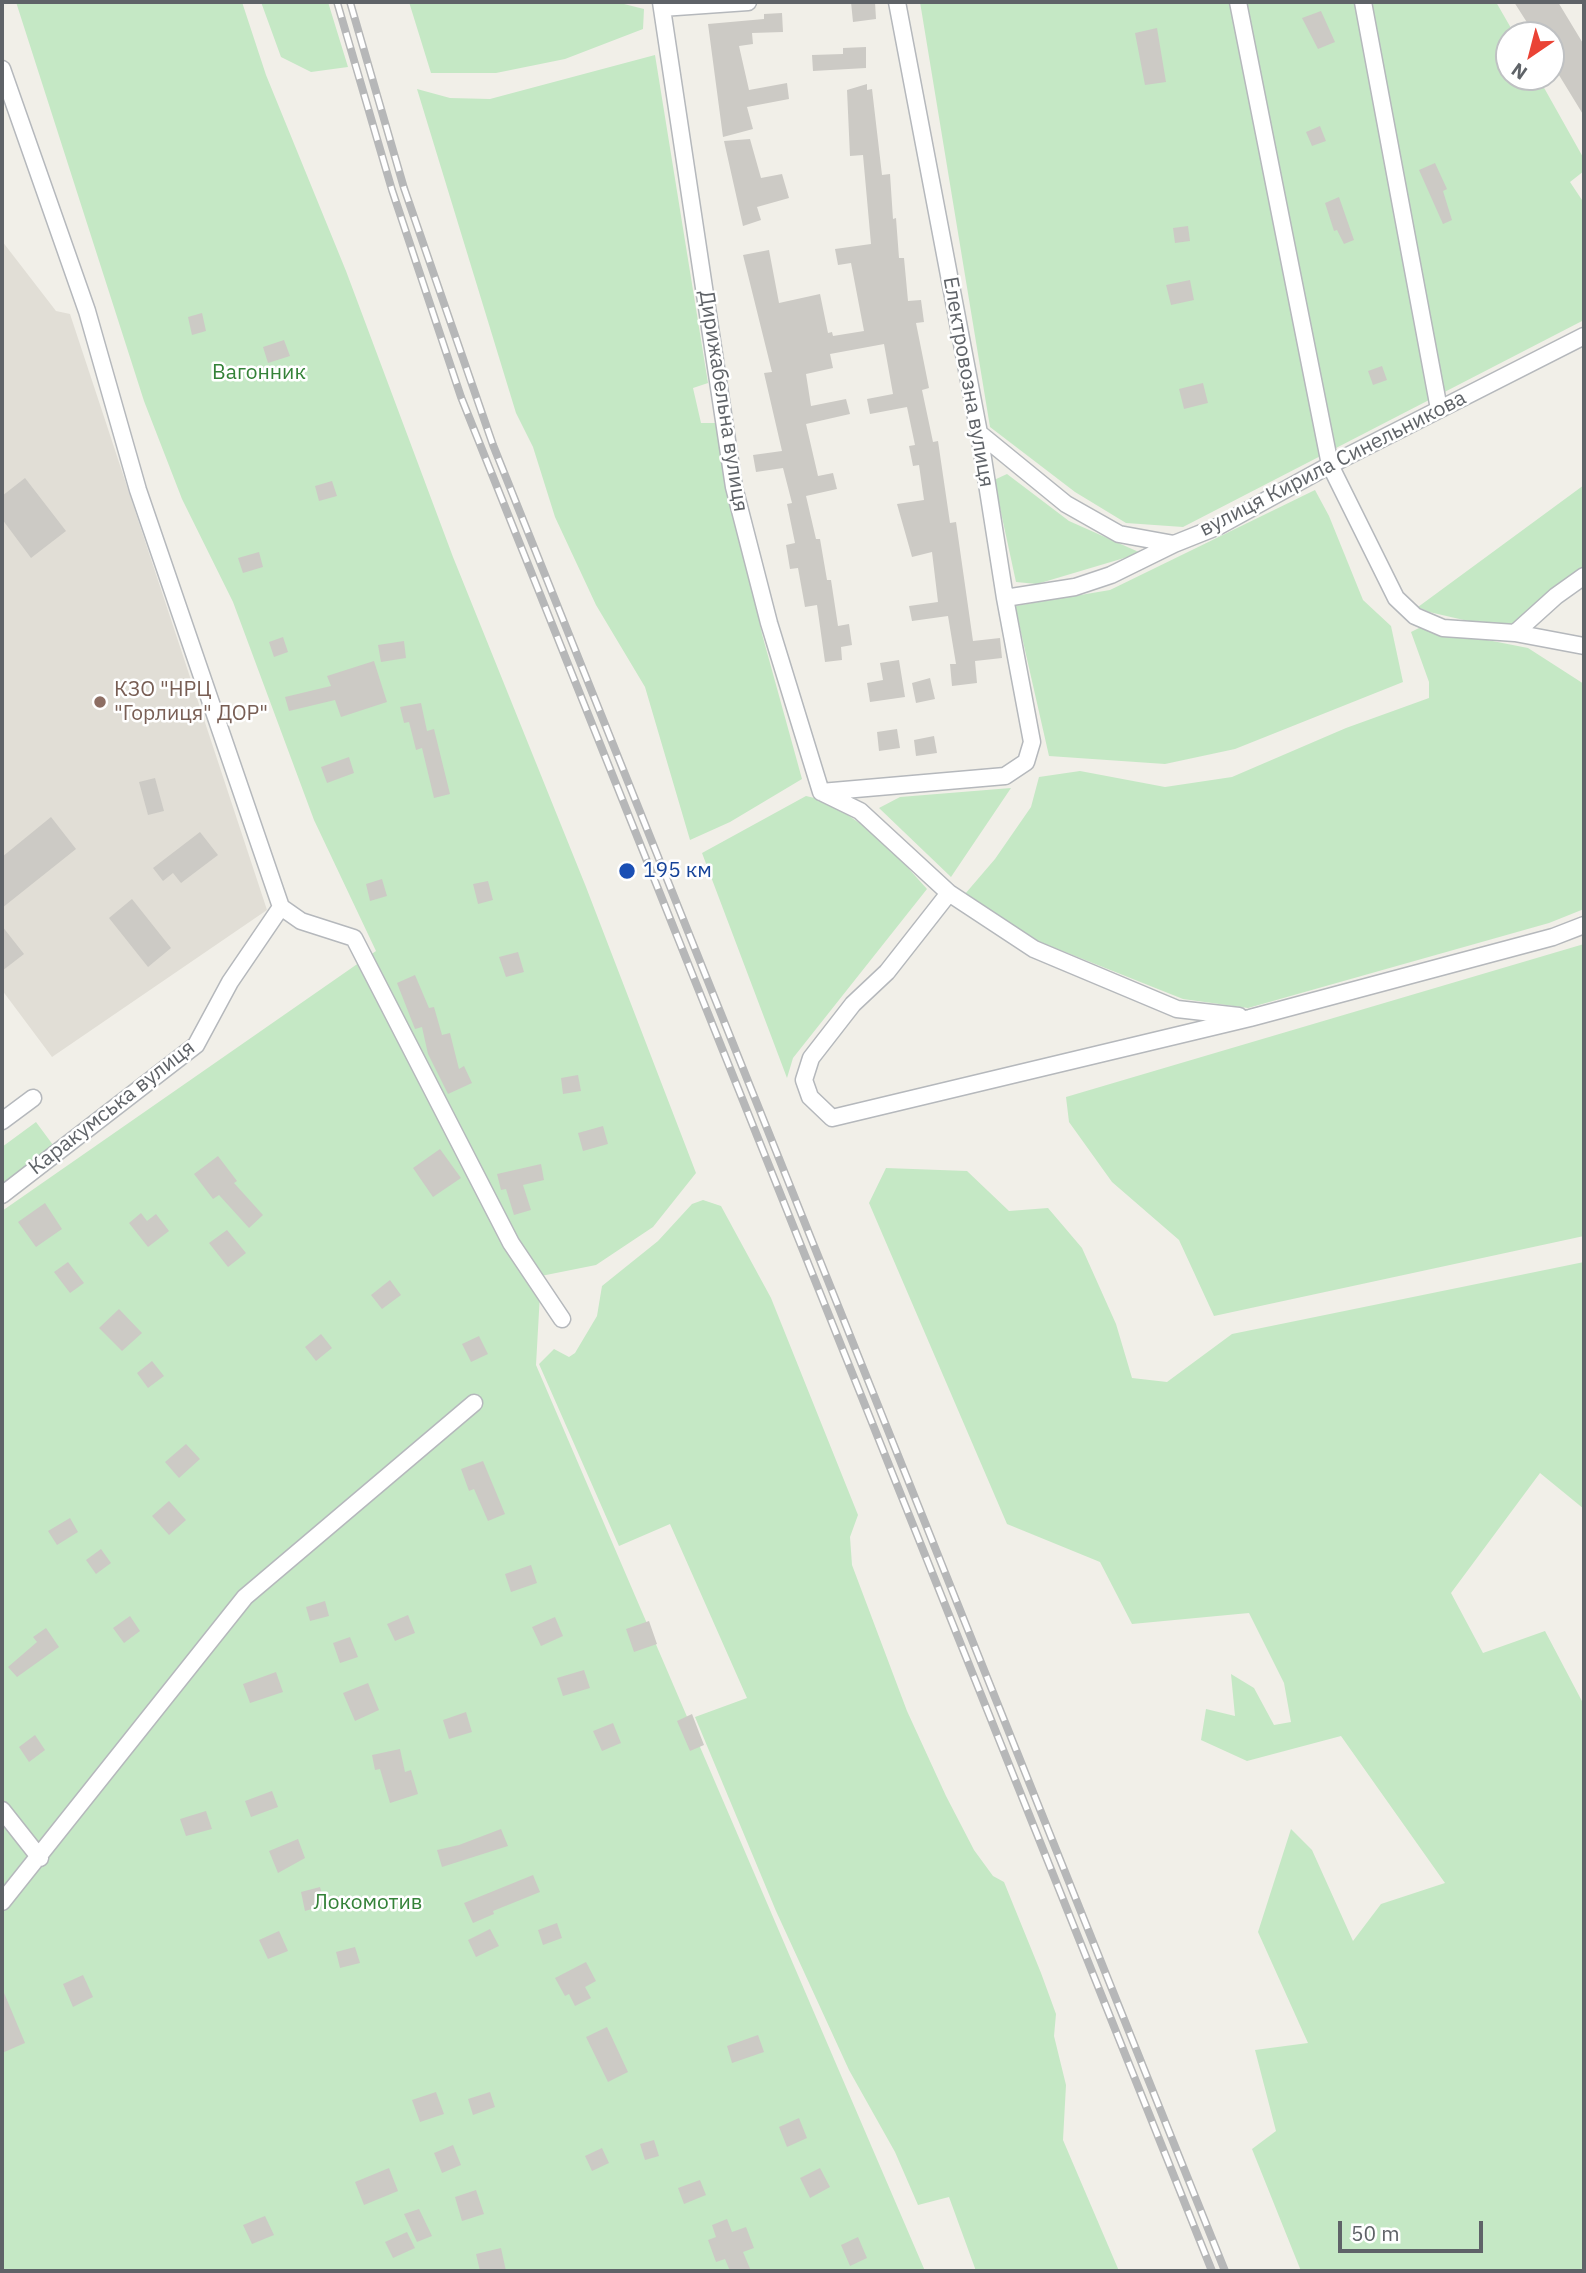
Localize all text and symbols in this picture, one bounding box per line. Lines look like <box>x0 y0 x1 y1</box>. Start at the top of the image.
north arrow <box>1495 21 1565 91</box>
text: N <box>1507 58 1532 85</box>
street label: Електровозна вулиця <box>937 275 999 489</box>
street label: Дирижабельна вулиця <box>693 288 753 514</box>
park label: Вагонник <box>212 360 306 386</box>
street label: вулиця Кирила Синельникова <box>1195 386 1471 542</box>
place label: КЗО "НРЦ "Горлиця" ДОР" <box>114 677 268 727</box>
marker: КЗО "НРЦ "Горлиця" ДОР" <box>92 694 108 710</box>
place label: 195 км <box>643 858 712 884</box>
marker: 195 км <box>617 861 637 881</box>
street label: Каракумська вулиця <box>24 1035 200 1181</box>
park label: Локомотив <box>313 1890 423 1916</box>
scale bar <box>1341 2206 1486 2250</box>
text: 50 m <box>1351 2219 1400 2247</box>

